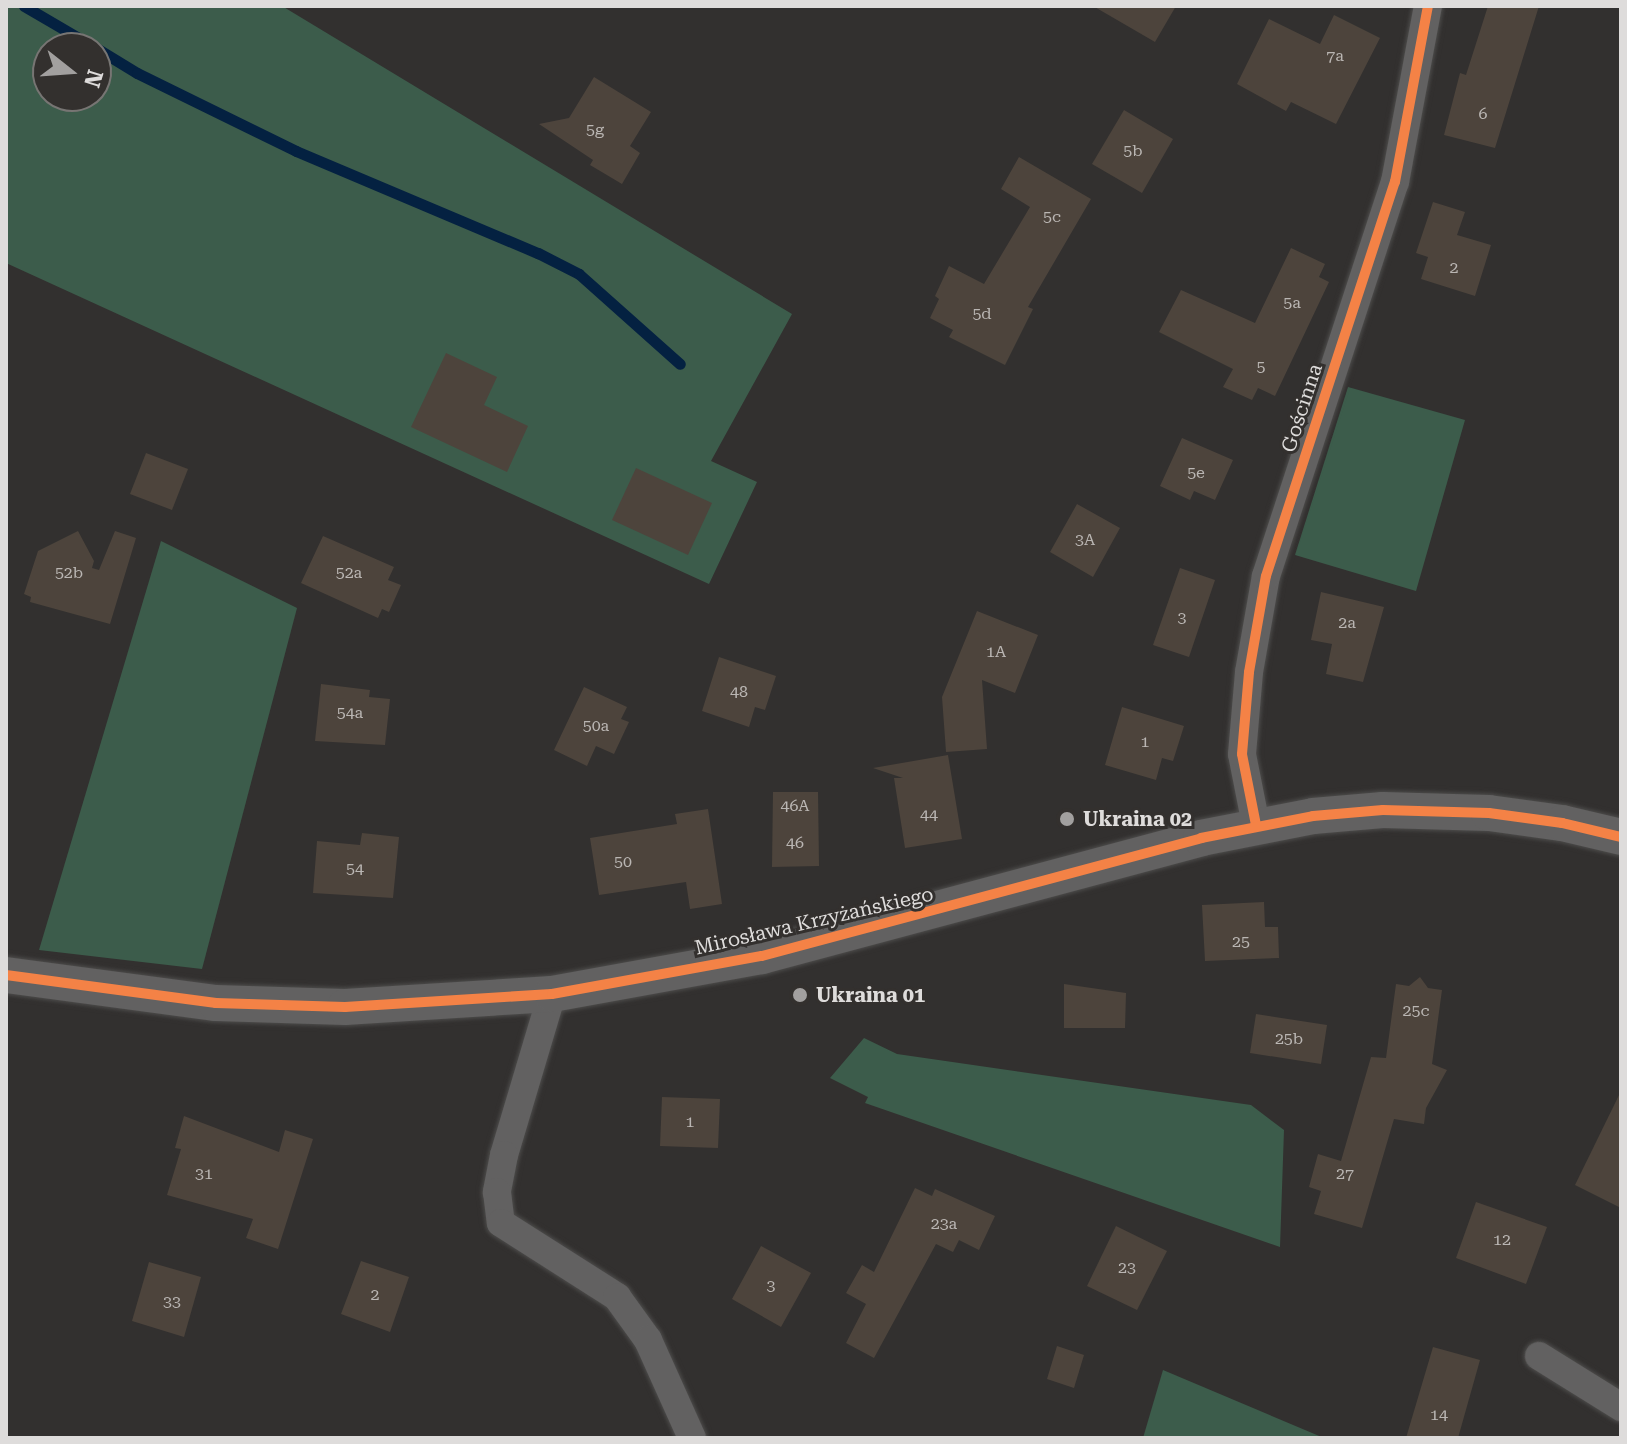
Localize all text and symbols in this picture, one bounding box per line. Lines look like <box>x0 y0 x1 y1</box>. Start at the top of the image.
north arrow <box>32 32 112 112</box>
house number: 7a <box>1326 46 1344 66</box>
text: N <box>79 67 108 90</box>
house number: 6 <box>1479 104 1487 124</box>
house number: 5g <box>586 120 604 140</box>
house number: 5b <box>1123 141 1143 161</box>
house number: 5c <box>1043 207 1061 227</box>
house number: 2 <box>1450 258 1458 278</box>
house number: 5a <box>1283 293 1301 313</box>
house number: 5d <box>972 304 992 324</box>
house number: 5 <box>1257 357 1265 377</box>
street label: Gościnna <box>1276 361 1328 455</box>
house number: 5e <box>1187 463 1205 483</box>
house number: 3A <box>1075 530 1095 550</box>
house number: 52b <box>55 563 83 583</box>
house number: 52a <box>336 563 362 583</box>
house number: 3 <box>1178 608 1186 628</box>
house number: 2a <box>1338 613 1356 633</box>
house number: 1A <box>986 642 1006 662</box>
house number: 48 <box>730 682 748 702</box>
house number: 54a <box>337 703 363 723</box>
house number: 50a <box>583 716 609 736</box>
house number: 1 <box>1141 732 1149 752</box>
house number: 46A <box>780 796 810 816</box>
house number: 44 <box>920 805 938 825</box>
place label: Ukraina 02 <box>1083 807 1192 831</box>
marker: Ukraina 02 <box>1058 810 1076 828</box>
house number: 46 <box>786 833 804 853</box>
house number: 50 <box>614 852 632 872</box>
house number: 54 <box>346 859 364 879</box>
street label: Mirosława Krzyżańskiego <box>692 882 936 960</box>
house number: 25 <box>1232 932 1250 952</box>
place label: Ukraina 01 <box>816 983 925 1007</box>
marker: Ukraina 01 <box>791 986 809 1004</box>
house number: 25c <box>1403 1001 1429 1021</box>
house number: 25b <box>1275 1029 1303 1049</box>
house number: 1 <box>686 1112 694 1132</box>
house number: 31 <box>195 1164 213 1184</box>
house number: 27 <box>1336 1164 1354 1184</box>
house number: 23a <box>931 1214 957 1234</box>
house number: 12 <box>1493 1230 1511 1250</box>
house number: 23 <box>1118 1258 1136 1278</box>
house number: 3 <box>767 1276 775 1296</box>
house number: 2 <box>371 1285 379 1305</box>
house number: 33 <box>163 1292 181 1312</box>
house number: 14 <box>1430 1405 1448 1425</box>

